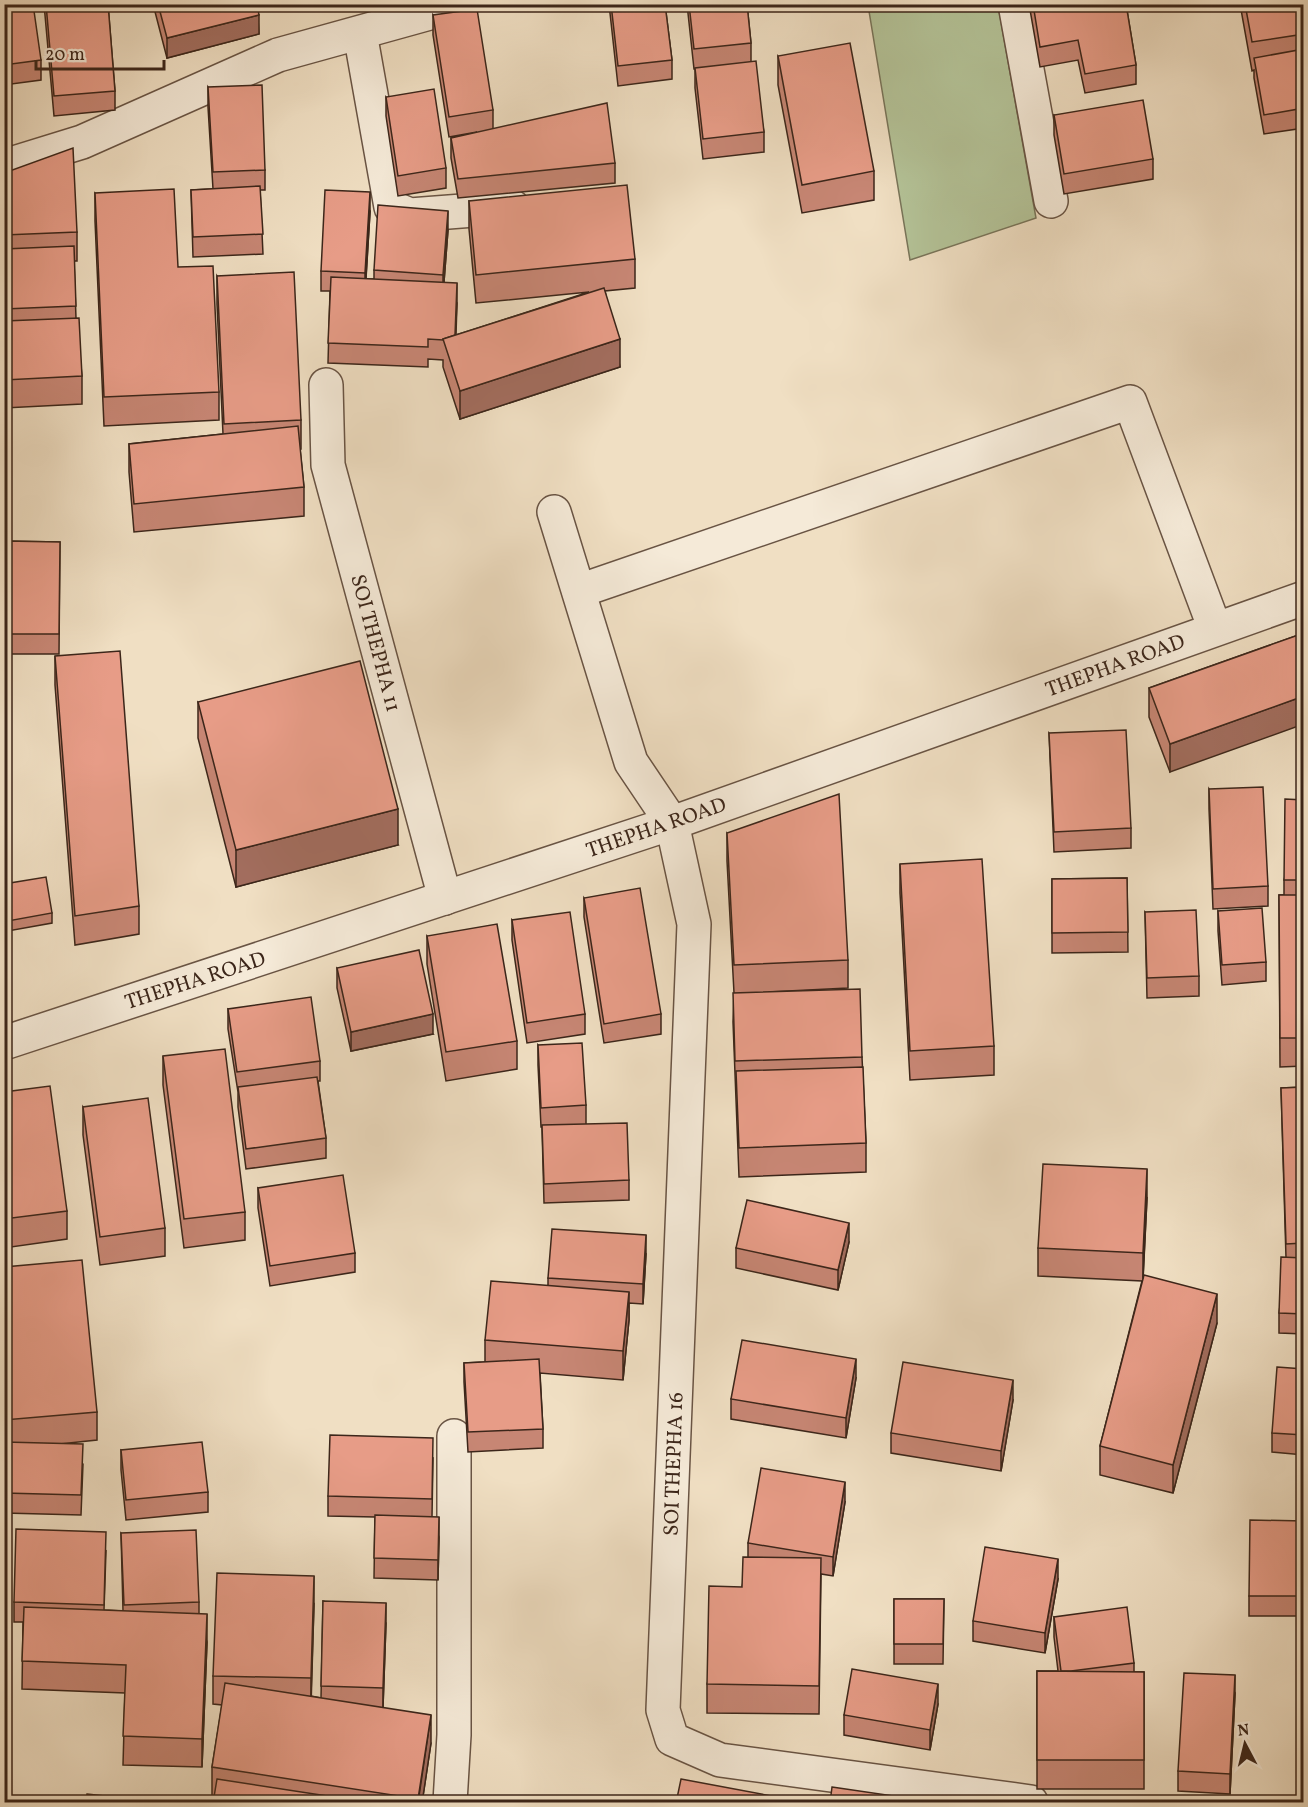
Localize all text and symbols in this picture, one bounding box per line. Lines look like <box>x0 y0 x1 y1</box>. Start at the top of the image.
scale bar <box>36 33 164 71</box>
text: 20 m <box>45 43 85 68</box>
street label: SOI THEPHA 11 <box>342 571 407 715</box>
street label: THEPHA ROAD <box>1042 628 1189 705</box>
street label: THEPHA ROAD <box>582 791 731 866</box>
street label: THEPHA ROAD <box>121 945 270 1018</box>
street label: SOI THEPHA 16 <box>657 1392 692 1536</box>
north arrow <box>1215 1714 1275 1774</box>
text: N <box>1236 1719 1251 1743</box>

